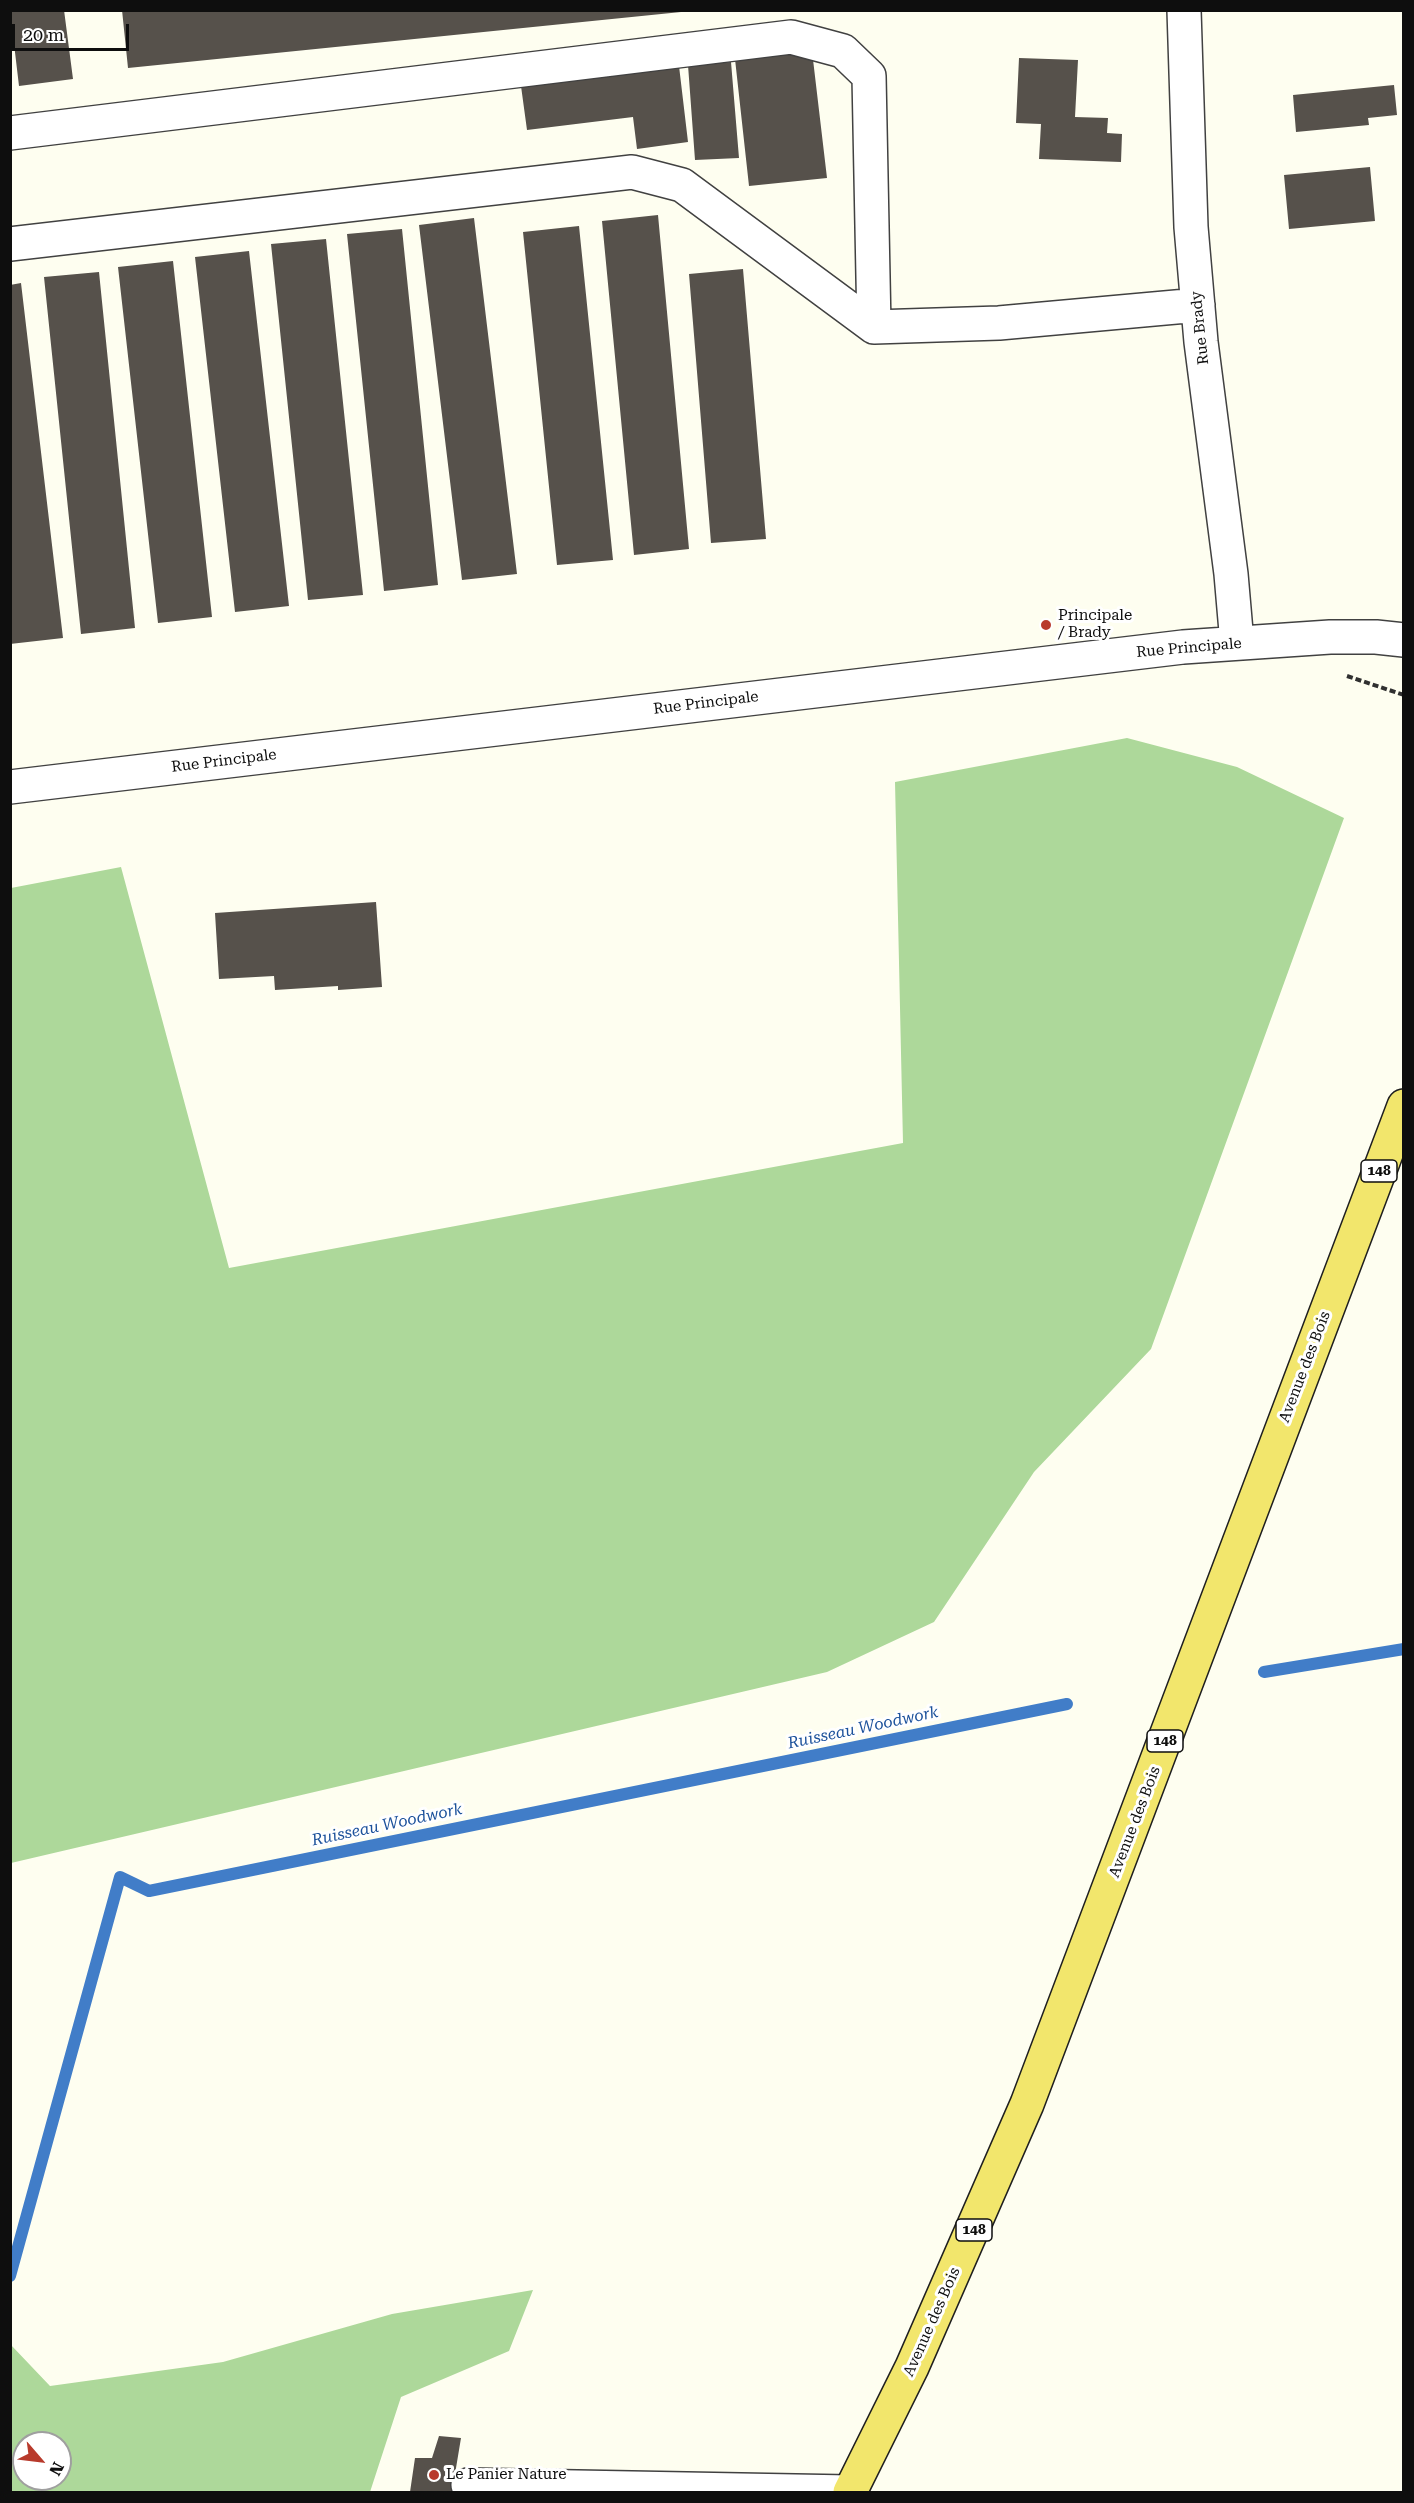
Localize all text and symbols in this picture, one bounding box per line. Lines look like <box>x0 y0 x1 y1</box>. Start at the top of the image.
scale bar <box>15 12 132 50</box>
text: 20 m <box>23 24 64 45</box>
street label: Rue Brady <box>1187 290 1213 366</box>
place label: Principale / Brady <box>1058 607 1132 642</box>
marker: Principale / Brady <box>1039 618 1053 632</box>
street label: Rue Principale <box>1136 634 1242 662</box>
street label: Rue Principale <box>652 688 760 718</box>
street label: Rue Principale <box>170 746 278 776</box>
road number: 148 <box>1361 1160 1397 1182</box>
street label: Avenue des Bois <box>1276 1309 1334 1425</box>
water label: Ruisseau Woodwork <box>786 1703 940 1753</box>
road number: 148 <box>1147 1730 1183 1752</box>
street label: Avenue des Bois <box>1106 1764 1164 1880</box>
water label: Ruisseau Woodwork <box>310 1800 464 1850</box>
road number: 148 <box>956 2219 992 2241</box>
street label: Avenue des Bois <box>900 2265 964 2379</box>
north arrow <box>12 2431 72 2491</box>
text: N <box>45 2459 68 2479</box>
place label: Le Panier Nature <box>446 2466 566 2484</box>
marker: Le Panier Nature <box>427 2468 441 2482</box>

